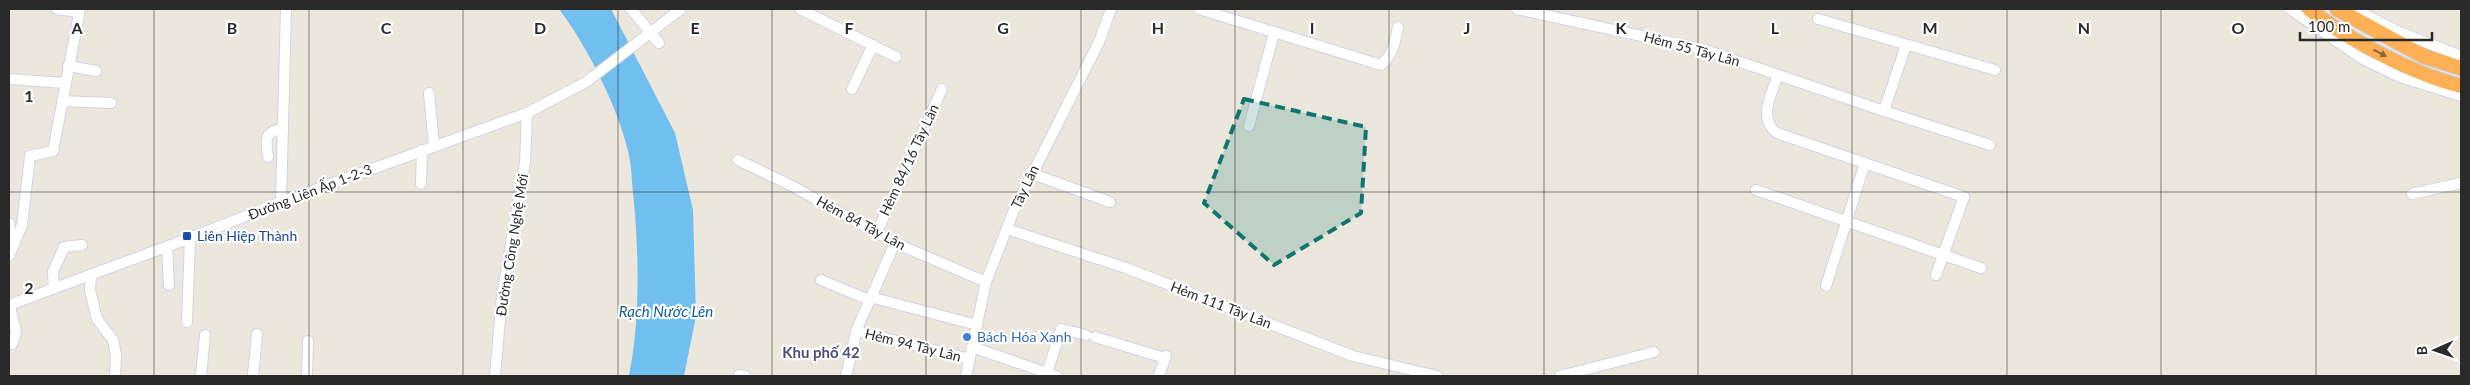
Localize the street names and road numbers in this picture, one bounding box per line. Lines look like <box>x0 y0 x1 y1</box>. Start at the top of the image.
street label: Hẻm 55 Tây Lân <box>1642 28 1742 69</box>
street label: Hẻm 84/16 Tây Lân <box>875 101 942 218</box>
street label: Đường Liên Ấp 1-2-3 <box>246 160 374 223</box>
street label: Tây Lân <box>1007 162 1042 211</box>
street label: Đường Công Nghệ Mới <box>492 173 531 317</box>
street label: Hẻm 84 Tây Lân <box>814 192 909 253</box>
street label: Hẻm 111 Tây Lân <box>1168 277 1274 332</box>
street label: Hẻm 94 Tây Lân <box>863 324 963 365</box>

